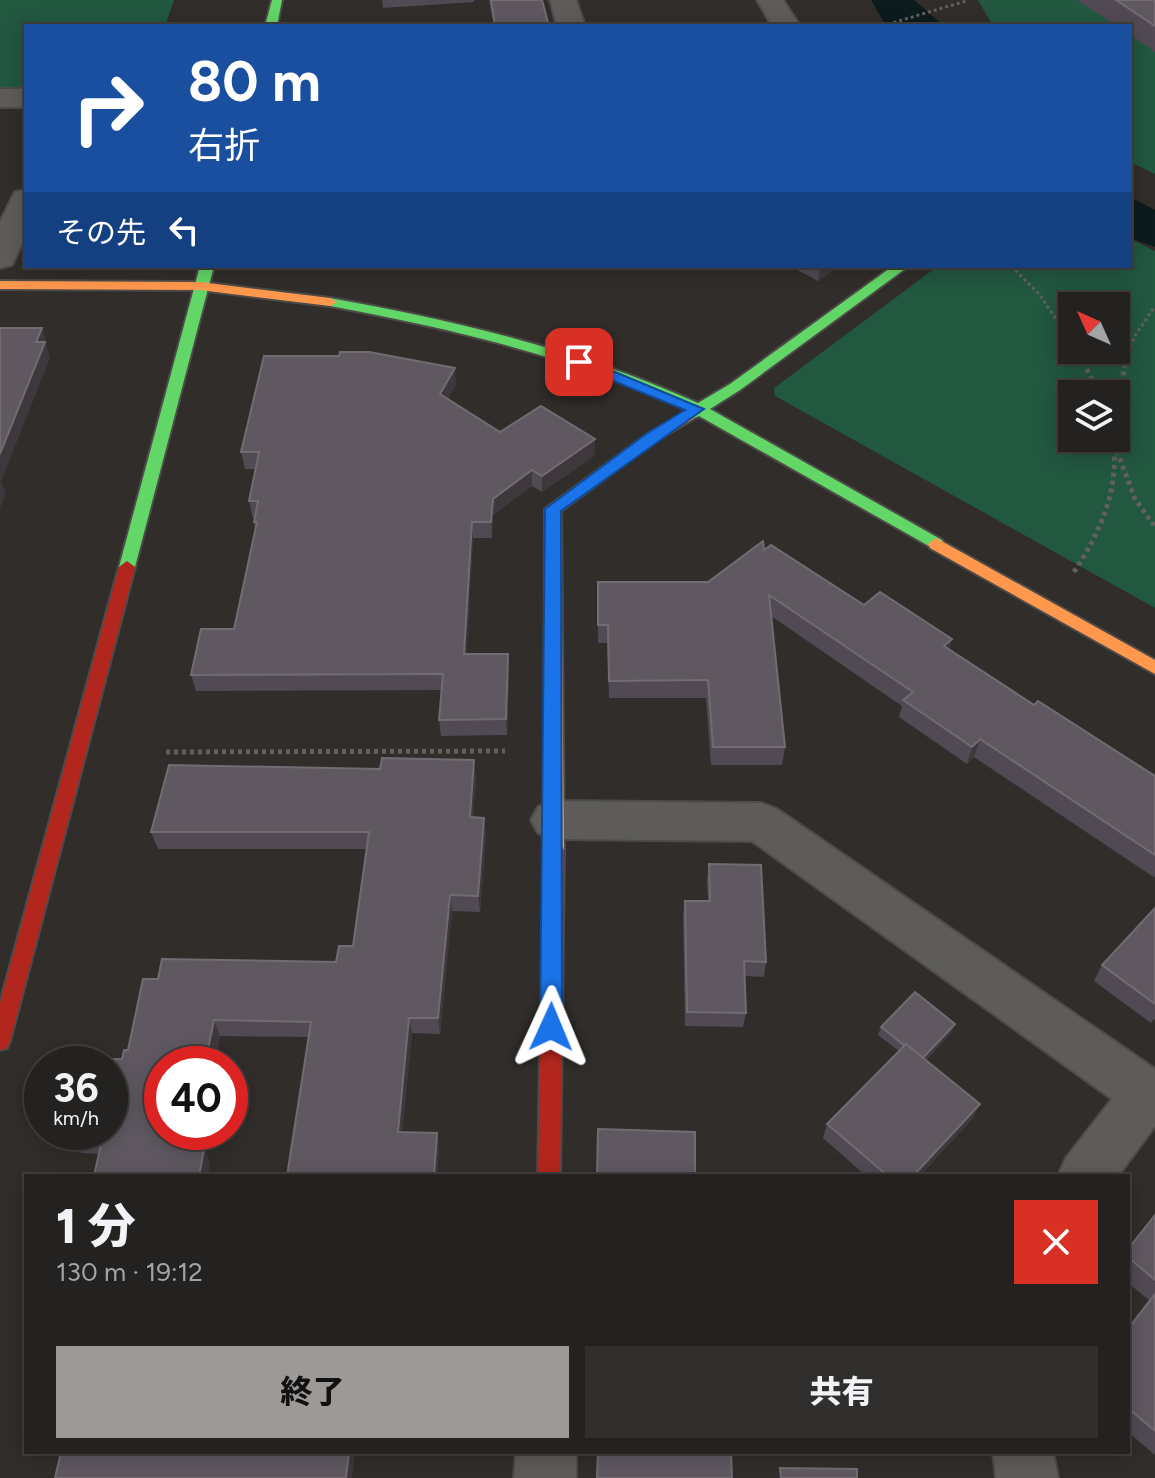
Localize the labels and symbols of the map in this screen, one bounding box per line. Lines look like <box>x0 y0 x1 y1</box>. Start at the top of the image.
north arrow <box>1058 292 1130 364</box>
pin <box>545 328 613 396</box>
position arrow <box>509 985 593 1069</box>
speed limit sign: 40 <box>144 1046 248 1150</box>

